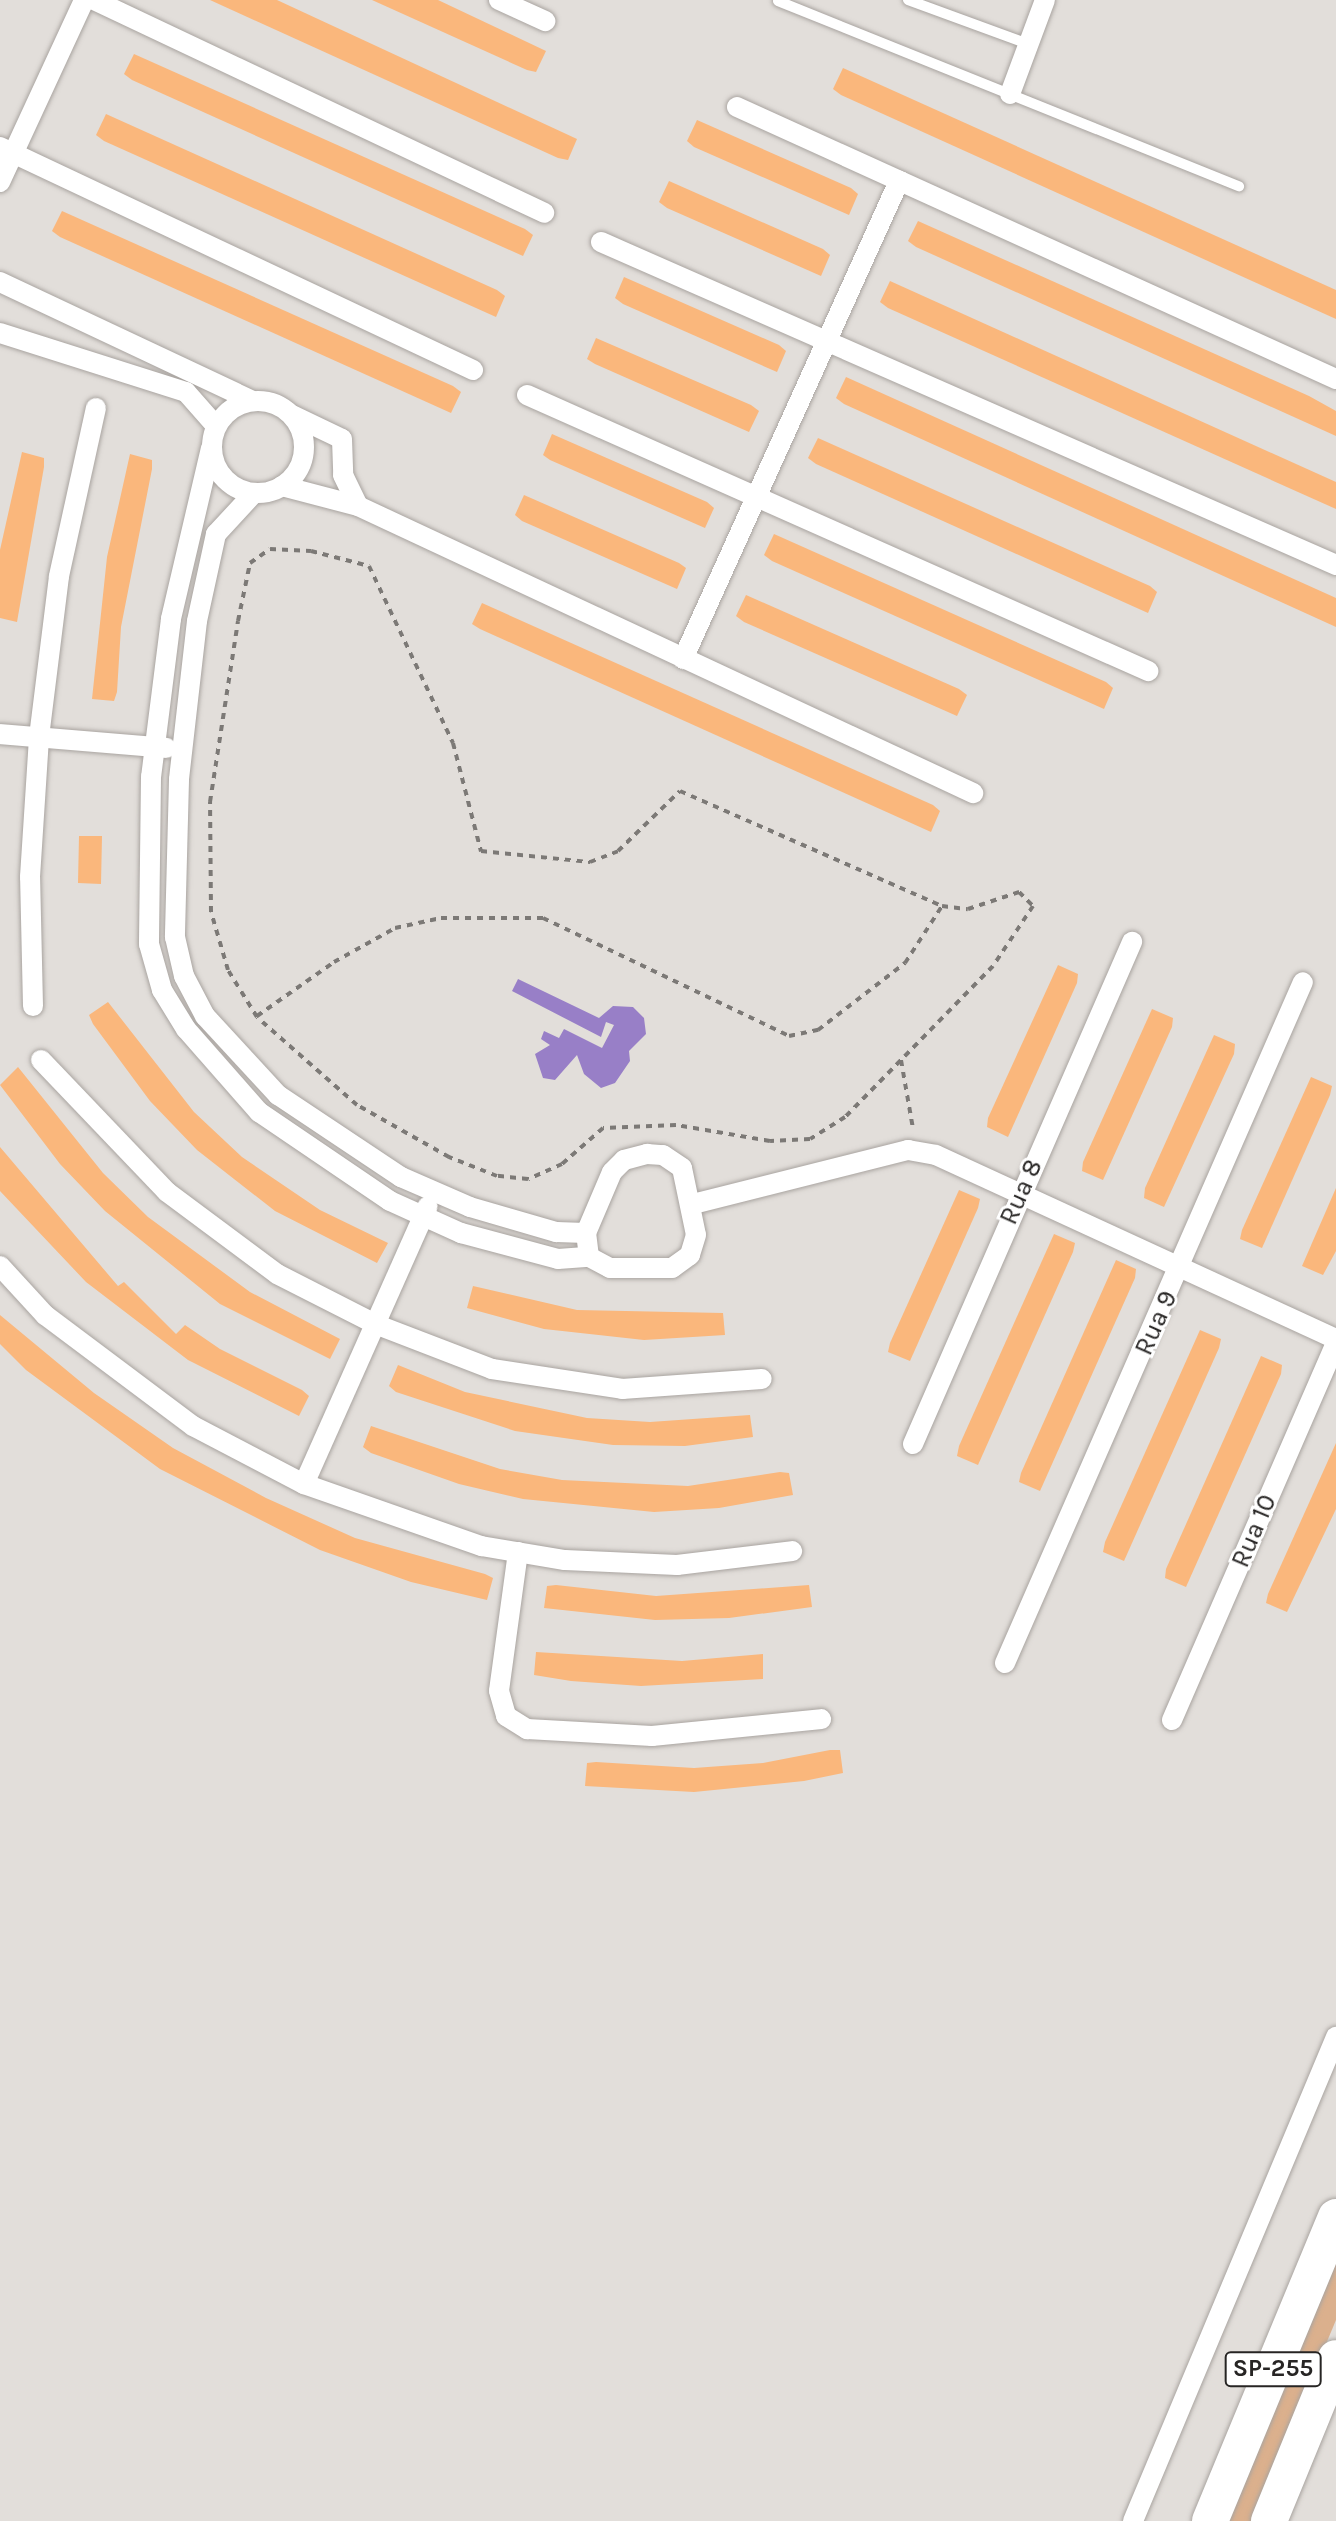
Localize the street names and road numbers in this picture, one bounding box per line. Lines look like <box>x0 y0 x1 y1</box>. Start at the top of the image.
street label: Rua 8 <box>993 1155 1049 1229</box>
street label: Rua 9 <box>1128 1286 1184 1360</box>
street label: Rua 10 <box>1225 1490 1283 1572</box>
road number: SP-255 <box>1223 2349 1323 2389</box>

